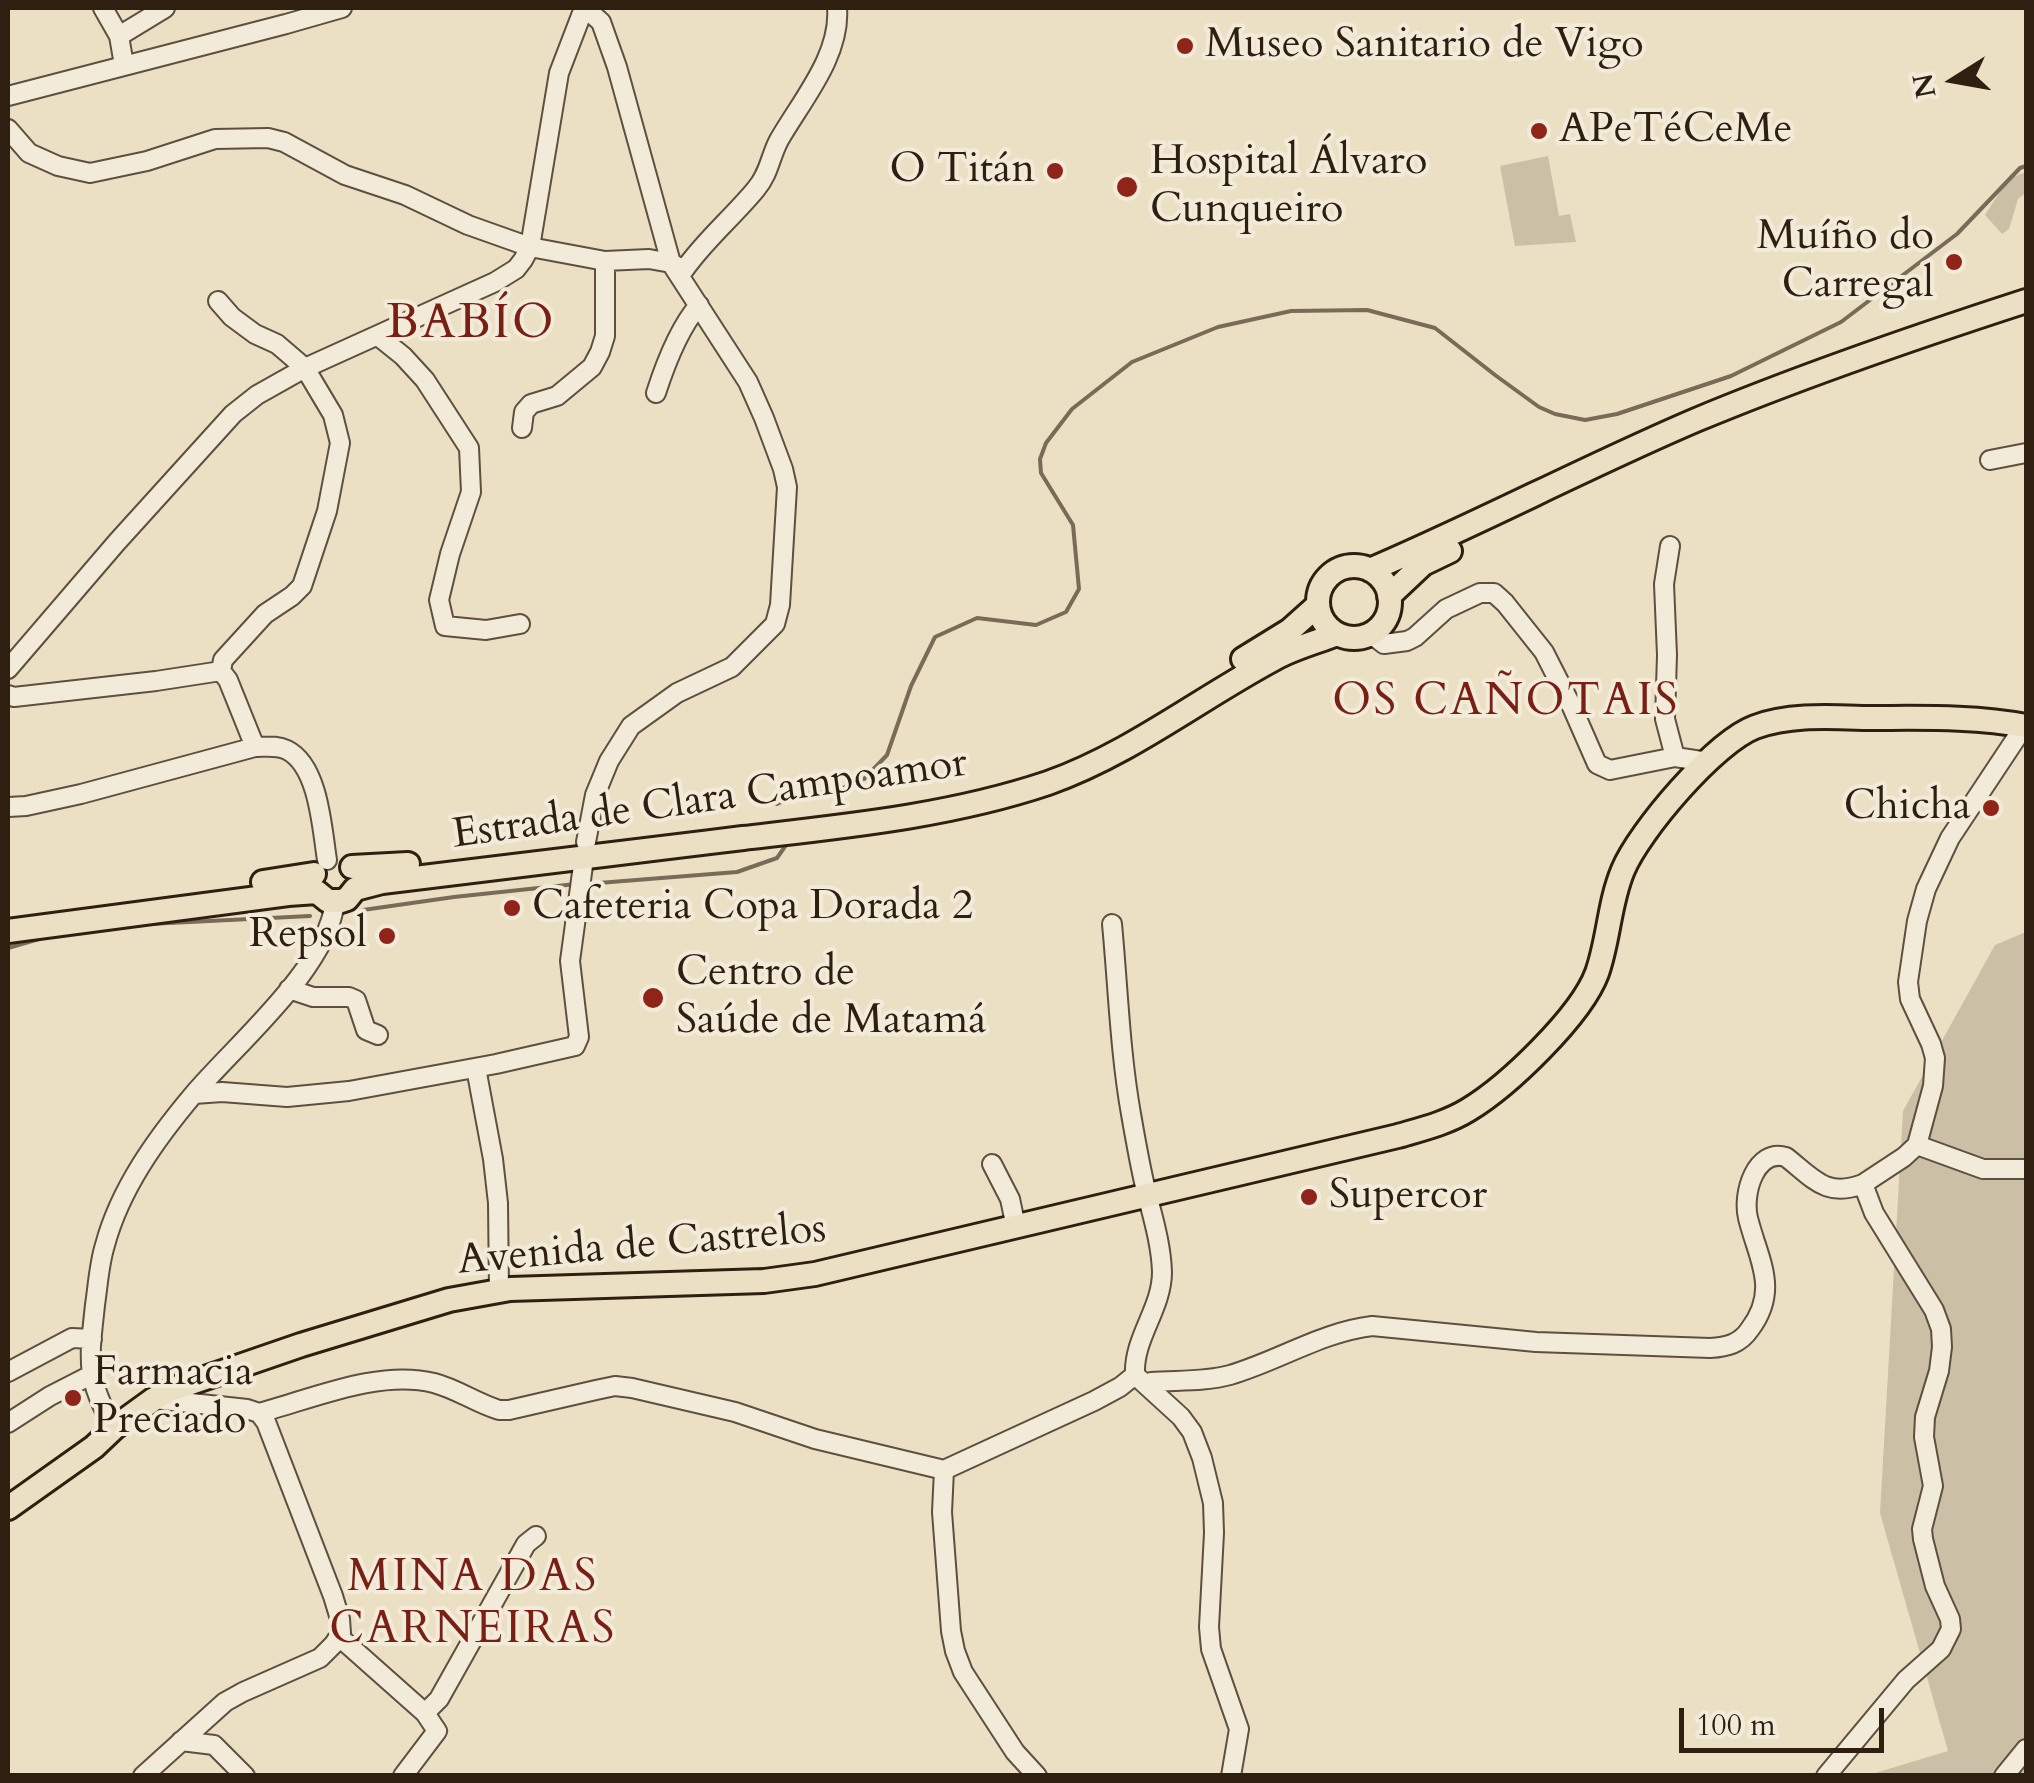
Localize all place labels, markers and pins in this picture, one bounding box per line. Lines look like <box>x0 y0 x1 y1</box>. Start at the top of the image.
place label: Museo Sanitario de Vigo <box>1205 21 1644 71</box>
marker: Museo Sanitario de Vigo <box>1174 35 1196 57</box>
place label: APeTéCeMe <box>1559 106 1792 156</box>
marker: APeTéCeMe <box>1528 120 1550 142</box>
place label: Hospital Álvaro Cunqueiro <box>1150 138 1427 236</box>
place label: O Titán <box>890 146 1035 196</box>
marker: O Titán <box>1044 160 1066 182</box>
marker: Hospital Álvaro Cunqueiro <box>1114 174 1140 200</box>
place label: Muíño do Carregal <box>1757 213 1934 312</box>
marker: Muíño do Carregal <box>1943 251 1965 273</box>
place label: Chicha <box>1844 783 1971 833</box>
marker: Chicha <box>1980 797 2002 819</box>
place label: Cafeteria Copa Dorada 2 <box>532 883 973 933</box>
marker: Cafeteria Copa Dorada 2 <box>501 897 523 919</box>
place label: Repsol <box>249 911 367 961</box>
marker: Repsol <box>376 925 398 947</box>
place label: Centro de Saúde de Matamá <box>676 949 986 1048</box>
marker: Centro de Saúde de Matamá <box>640 985 666 1011</box>
place label: Supercor <box>1329 1172 1487 1222</box>
marker: Supercor <box>1298 1186 1320 1208</box>
place label: Farmacia Preciado <box>93 1349 253 1448</box>
marker: Farmacia Preciado <box>62 1387 84 1409</box>

